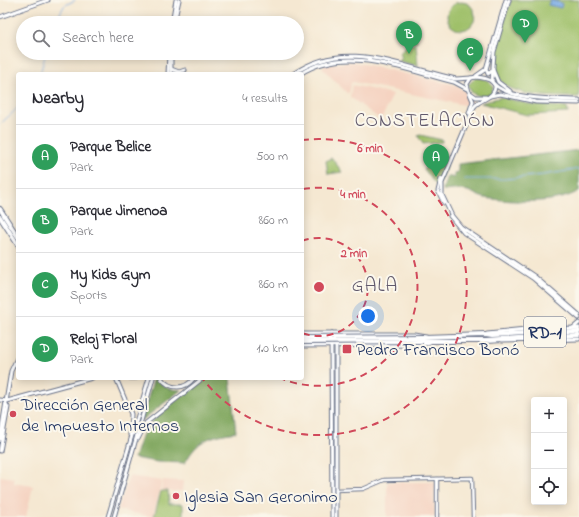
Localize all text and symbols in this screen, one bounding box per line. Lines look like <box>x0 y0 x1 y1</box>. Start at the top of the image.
pin: D <box>512 10 538 43</box>
search box <box>16 16 304 60</box>
pin: B <box>396 21 422 54</box>
icon: search <box>30 27 52 49</box>
text: Search here <box>62 27 134 49</box>
pin: C <box>457 38 483 71</box>
text: Nearby <box>32 86 84 111</box>
text: 4 results <box>242 89 288 108</box>
district label: CONSTELACIÓN <box>355 108 495 135</box>
text: Parque Belice <box>70 136 151 158</box>
text: 6 min <box>356 140 383 158</box>
pin: A <box>423 144 449 177</box>
text: A <box>41 147 49 166</box>
text: 500 m <box>256 147 288 166</box>
text: Park <box>70 158 94 177</box>
text: 4 min <box>339 186 366 204</box>
text: Parque Jimenoa <box>70 200 167 222</box>
text: B <box>41 211 49 230</box>
text: 860 m <box>258 211 288 230</box>
text: Park <box>70 222 94 241</box>
text: 2 min <box>340 245 367 263</box>
text: My Kids Gym <box>70 264 150 286</box>
district label: GALA <box>352 273 398 300</box>
text: C <box>41 275 49 294</box>
text: 860 m <box>258 275 288 294</box>
centre of rings <box>312 280 326 294</box>
text: Sports <box>70 286 107 305</box>
your location <box>358 306 378 326</box>
road number: RD-1 <box>524 317 566 347</box>
text: Reloj Floral <box>70 328 137 350</box>
place label: Pedro Francisco Bonó <box>356 338 519 364</box>
text: D <box>40 339 50 358</box>
text: 1.0 km <box>257 339 288 358</box>
marker: Pedro Francisco Bonó <box>341 343 353 355</box>
text: Park <box>70 350 94 369</box>
place label: Dirección General de Impuesto Internos <box>20 393 179 440</box>
map controls <box>531 397 567 505</box>
button: + <box>531 397 567 433</box>
marker: Dirección General de Impuesto Internos <box>8 409 18 419</box>
button: − <box>531 433 567 469</box>
button: locate <box>531 469 567 505</box>
place label: Iglesia San Geronimo <box>184 485 338 512</box>
marker: Iglesia San Geronimo <box>171 491 181 501</box>

